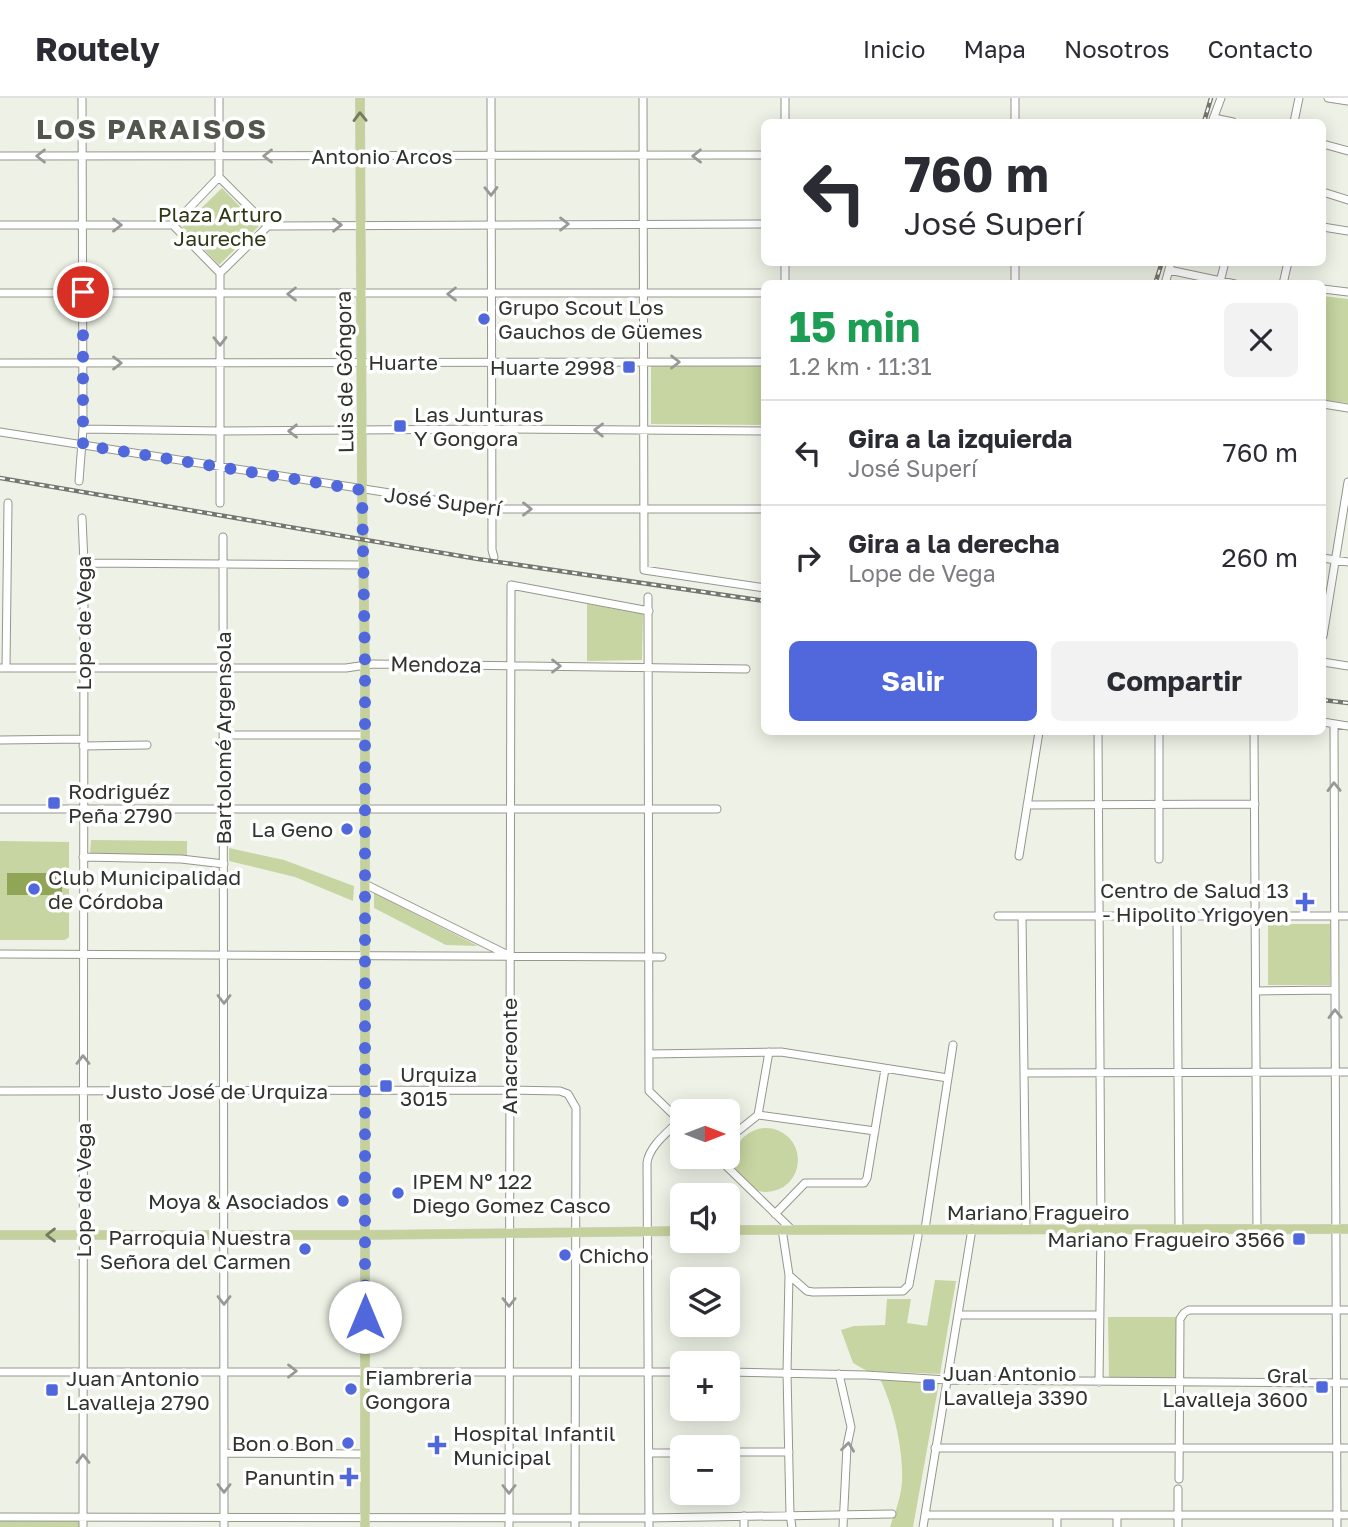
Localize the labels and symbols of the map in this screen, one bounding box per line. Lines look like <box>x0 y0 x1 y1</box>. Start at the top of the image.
one-way arrow <box>352 111 368 121</box>
district label: LOS PARAISOS <box>36 112 268 145</box>
street label: Antonio Arcos <box>311 143 453 169</box>
one-way arrow <box>35 148 45 164</box>
one-way arrow <box>262 148 273 164</box>
one-way arrow <box>691 148 701 164</box>
one-way arrow <box>483 186 499 196</box>
park label: Plaza Arturo Jaureche <box>158 201 282 251</box>
one-way arrow <box>559 216 570 232</box>
one-way arrow <box>112 217 123 233</box>
one-way arrow <box>332 217 342 233</box>
pin <box>53 262 113 322</box>
one-way arrow <box>286 286 297 302</box>
one-way arrow <box>446 286 456 302</box>
street label: Luis de Góngora <box>330 291 358 453</box>
place label: Grupo Scout Los Gauchos de Güemes <box>498 294 703 344</box>
marker: Grupo Scout Los Gauchos de Güemes <box>476 311 492 327</box>
one-way arrow <box>213 336 228 347</box>
street label: Huarte <box>368 349 438 375</box>
place label: Huarte 2998 <box>490 354 615 380</box>
one-way arrow <box>669 354 680 369</box>
one-way arrow <box>112 355 123 371</box>
marker: Huarte 2998 <box>621 359 637 375</box>
place label: Las Junturas Y Gongora <box>414 401 544 451</box>
marker: Las Junturas Y Gongora <box>392 418 408 434</box>
one-way arrow <box>593 422 603 438</box>
one-way arrow <box>287 423 298 438</box>
street label: José Superí <box>383 481 504 521</box>
one-way arrow <box>522 501 532 517</box>
street label: Lope de Vega <box>70 556 96 690</box>
street label: Bartolomé Argensola <box>210 631 236 845</box>
street label: Mendoza <box>390 650 482 678</box>
one-way arrow <box>551 658 562 673</box>
place label: Rodriguéz Peña 2790 <box>68 778 173 828</box>
one-way arrow <box>1327 781 1342 792</box>
marker: Rodriguéz Peña 2790 <box>46 795 62 811</box>
place label: La Geno <box>251 816 333 842</box>
marker: La Geno <box>339 821 355 837</box>
place label: Club Municipalidad de Córdoba <box>48 864 241 914</box>
place label: Centro de Salud 13 - Hipolito Yrigoyen <box>1100 877 1289 927</box>
marker: Club Municipalidad de Córdoba <box>26 881 42 897</box>
marker: Centro de Salud 13 - Hipolito Yrigoyen <box>1295 892 1315 912</box>
one-way arrow <box>216 995 232 1005</box>
street label: Anacreonte <box>496 998 522 1114</box>
one-way arrow <box>1328 1008 1343 1019</box>
one-way arrow <box>75 1054 91 1065</box>
place label: Urquiza 3015 <box>400 1061 477 1111</box>
street label: Justo José de Urquiza <box>106 1078 328 1104</box>
marker: Urquiza 3015 <box>378 1078 394 1094</box>
north arrow <box>670 1099 740 1169</box>
street label: Lope de Vega <box>70 1123 96 1257</box>
place label: IPEM Nº 122 Diego Gomez Casco <box>412 1168 611 1218</box>
marker: IPEM Nº 122 Diego Gomez Casco <box>390 1185 406 1201</box>
place label: Moya & Asociados <box>148 1188 329 1214</box>
marker: Moya & Asociados <box>335 1193 351 1209</box>
street label: Mariano Fragueiro <box>947 1199 1129 1225</box>
place label: Parroquia Nuestra Señora del Carmen <box>100 1224 291 1274</box>
place label: Mariano Fragueiro 3566 <box>1047 1226 1285 1252</box>
one-way arrow <box>46 1227 56 1243</box>
marker: Mariano Fragueiro 3566 <box>1291 1231 1307 1247</box>
marker: Parroquia Nuestra Señora del Carmen <box>297 1241 313 1257</box>
place label: Chicho <box>579 1242 649 1268</box>
marker: Chicho <box>557 1247 573 1263</box>
position arrow <box>328 1280 402 1354</box>
one-way arrow <box>216 1296 232 1306</box>
one-way arrow <box>501 1297 517 1307</box>
place label: Juan Antonio Lavalleja 3390 <box>943 1360 1088 1410</box>
place label: Gral Lavalleja 3600 <box>1162 1362 1308 1412</box>
one-way arrow <box>287 1363 298 1379</box>
place label: Fiambreria Gongora <box>365 1364 472 1414</box>
place label: Juan Antonio Lavalleja 2790 <box>66 1365 210 1415</box>
marker: Juan Antonio Lavalleja 3390 <box>921 1377 937 1393</box>
marker: Gral Lavalleja 3600 <box>1314 1379 1330 1395</box>
marker: Fiambreria Gongora <box>343 1381 359 1397</box>
marker: Juan Antonio Lavalleja 2790 <box>44 1382 60 1398</box>
place label: Hospital Infantil Municipal <box>453 1420 616 1470</box>
place label: Bon o Bon <box>232 1430 334 1456</box>
marker: Bon o Bon <box>340 1435 356 1451</box>
marker: Hospital Infantil Municipal <box>427 1435 447 1455</box>
one-way arrow <box>841 1441 856 1453</box>
one-way arrow <box>75 1453 91 1463</box>
place label: Panuntin <box>244 1464 335 1490</box>
marker: Panuntin <box>341 1469 357 1485</box>
one-way arrow <box>216 1483 232 1494</box>
one-way arrow <box>501 1484 517 1495</box>

